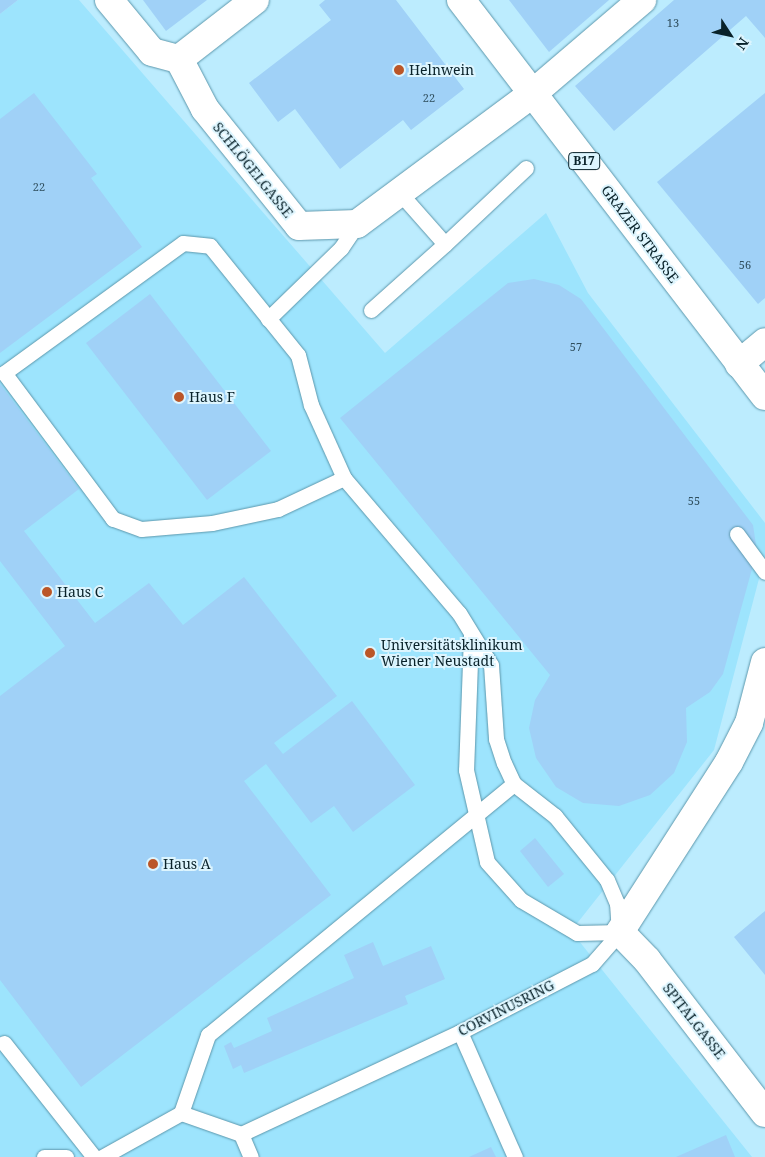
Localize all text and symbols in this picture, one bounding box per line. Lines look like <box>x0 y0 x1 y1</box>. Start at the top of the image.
north arrow <box>705 10 755 60</box>
house number: 13 <box>667 16 679 30</box>
text: N <box>732 34 754 54</box>
place label: Helnwein <box>409 62 474 78</box>
marker: Helnwein <box>393 64 405 76</box>
house number: 22 <box>423 91 435 105</box>
street label: SCHLÖGELGASSE <box>209 119 297 221</box>
road number: B17 <box>568 152 600 170</box>
house number: 22 <box>33 180 45 194</box>
street label: GRAZER STRASSE <box>598 182 682 286</box>
house number: 56 <box>739 258 751 272</box>
house number: 57 <box>570 340 582 354</box>
place label: Haus F <box>189 389 235 405</box>
marker: Haus F <box>173 391 185 403</box>
house number: 55 <box>688 494 700 508</box>
place label: Haus C <box>57 584 103 600</box>
marker: Haus C <box>41 586 53 598</box>
place label: Universitätsklinikum Wiener Neustadt <box>381 637 522 670</box>
marker: Universitätsklinikum Wiener Neustadt <box>363 646 377 660</box>
place label: Haus A <box>163 856 211 872</box>
marker: Haus A <box>147 858 159 870</box>
street label: CORVINUSRING <box>455 977 557 1039</box>
street label: SPITALGASSE <box>659 980 729 1062</box>

